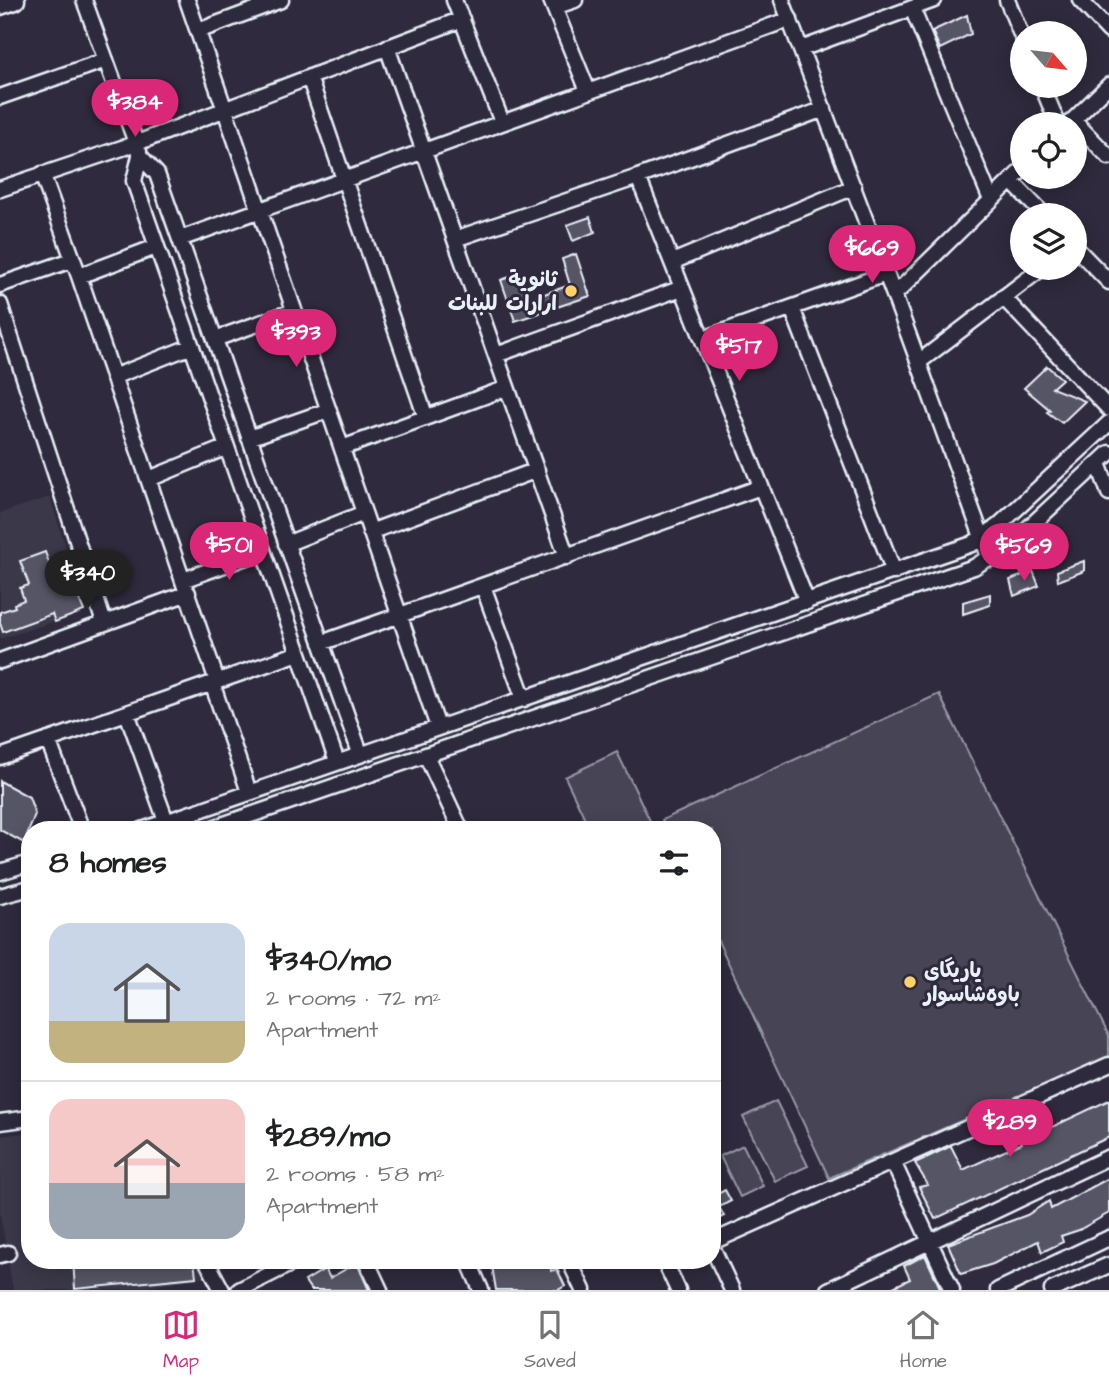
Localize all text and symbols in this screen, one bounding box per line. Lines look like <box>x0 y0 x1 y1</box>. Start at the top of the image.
north arrow <box>1010 21 1087 98</box>
map controls <box>1010 21 1087 280</box>
pin: $384 <box>94 80 176 139</box>
text: $384 <box>107 86 163 118</box>
button: locate <box>1010 112 1087 189</box>
button: layers <box>1010 203 1087 280</box>
pin: $669 <box>831 226 913 285</box>
text: $669 <box>845 232 899 264</box>
place label: ثانوية ارارات للبنات <box>448 265 559 318</box>
marker: ثانوية ارارات للبنات <box>563 283 579 299</box>
pin: $393 <box>255 310 337 369</box>
text: $393 <box>271 316 321 348</box>
pin: $517 <box>698 324 780 383</box>
text: $517 <box>716 330 762 362</box>
pin: $501 <box>188 522 270 582</box>
pin: $569 <box>983 524 1065 583</box>
text: $501 <box>206 529 252 561</box>
text: $569 <box>996 530 1052 562</box>
pin: $340 <box>47 550 129 610</box>
text: $340 <box>61 557 115 589</box>
text: 8 homes <box>49 842 167 884</box>
icon: filters <box>655 844 693 882</box>
text: $340/mo <box>266 940 391 982</box>
icon: home <box>105 951 189 1035</box>
place label: یاریگای باوەشاسوار <box>922 956 1020 1009</box>
marker: یاریگای باوەشاسوار <box>902 974 918 990</box>
text: 2 rooms · 72 m² <box>266 982 441 1014</box>
text: Apartment <box>266 1014 378 1046</box>
pin: $289 <box>969 1100 1051 1159</box>
text: $289 <box>983 1106 1037 1138</box>
text: $289/mo <box>266 1116 390 1158</box>
icon: home <box>105 1127 189 1211</box>
text: 2 rooms · 58 m² <box>266 1158 445 1190</box>
text: Apartment <box>266 1190 378 1222</box>
tab: Map <box>162 1306 200 1375</box>
tab: Saved <box>524 1306 576 1375</box>
tab: Home <box>900 1306 947 1375</box>

